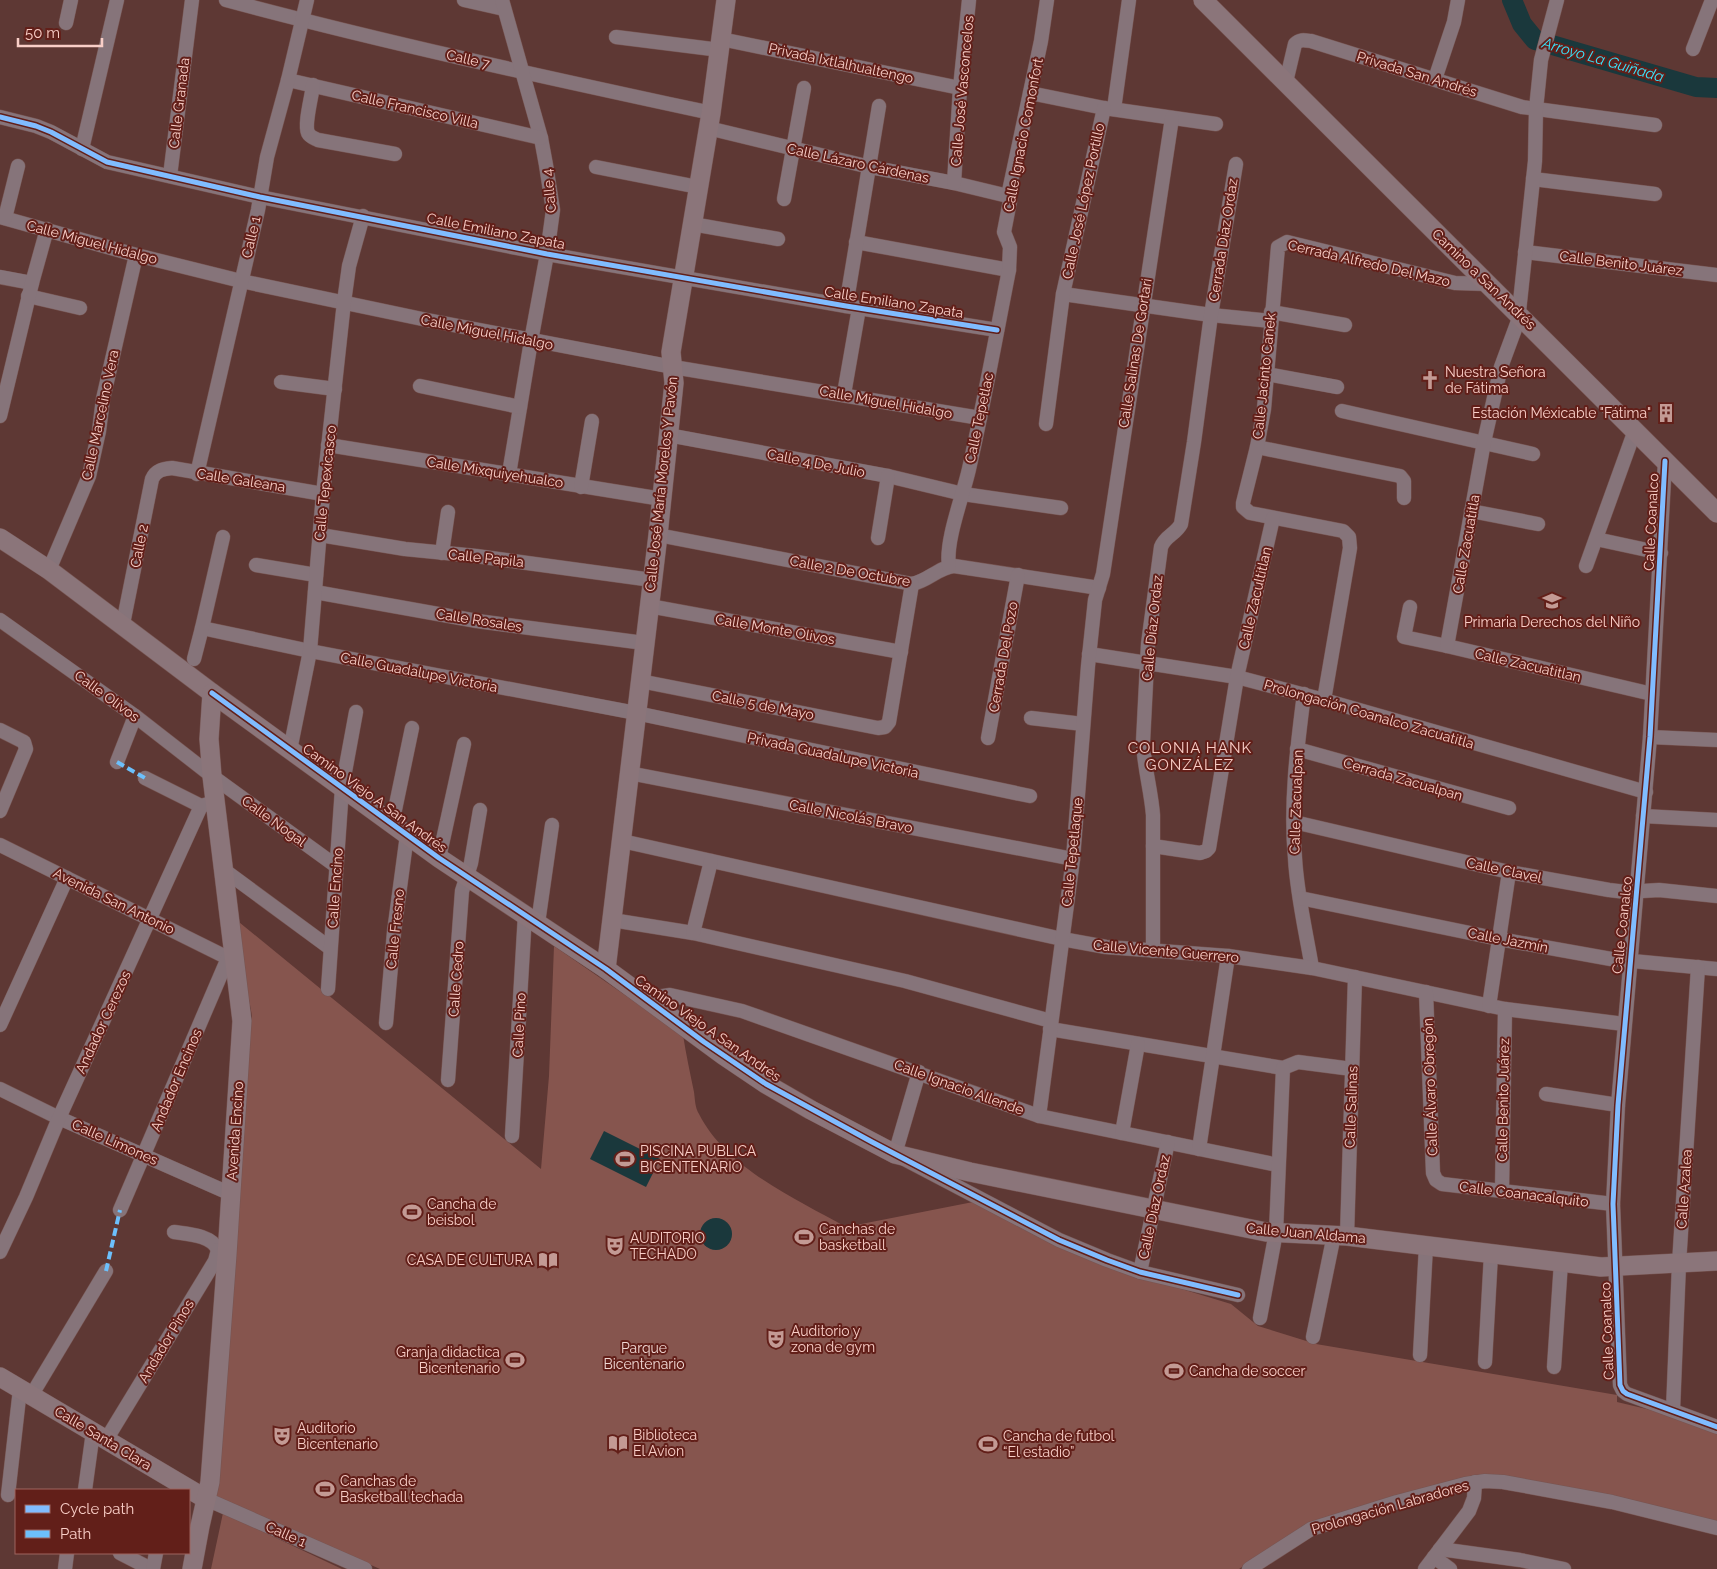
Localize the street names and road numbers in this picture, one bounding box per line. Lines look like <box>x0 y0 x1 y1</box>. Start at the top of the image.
street label: Calle José Vasconcelos <box>947 15 977 167</box>
street label: Privada Ixtlalhualtengo <box>767 40 915 86</box>
street label: Calle 7 <box>445 46 492 72</box>
street label: Privada San Andrés <box>1355 48 1479 100</box>
street label: Calle Ignacio Comonfort <box>1000 56 1046 213</box>
street label: Calle Granada <box>165 57 193 149</box>
street label: Calle Francisco Villa <box>350 87 480 131</box>
street label: Calle José López Portillo <box>1059 122 1107 280</box>
street label: Calle Lázaro Cárdenas <box>785 140 931 186</box>
street label: Calle 4 <box>539 168 559 214</box>
street label: Cerrada Díaz Ordaz <box>1205 177 1241 303</box>
street label: Calle Emiliano Zapata <box>425 210 567 252</box>
street label: Calle 1 <box>238 214 264 260</box>
street label: Calle Miguel Hidalgo <box>25 217 159 267</box>
street label: Camino a San Andrés <box>1429 225 1539 333</box>
street label: Cerrada Alfredo Del Mazo <box>1286 237 1452 289</box>
street label: Calle Benito Juárez <box>1559 248 1684 278</box>
street label: Calle Salinas De Gortari <box>1115 277 1155 429</box>
street label: Calle Emiliano Zapata <box>823 283 965 321</box>
street label: Calle Miguel Hidalgo <box>419 311 555 353</box>
street label: Calle Jacinto Canek <box>1249 312 1279 440</box>
street label: Calle Marcelino Vera <box>78 348 122 482</box>
street label: Calle Tepetlac <box>962 371 996 465</box>
street label: Calle José María Morelos Y Pavón <box>642 376 680 592</box>
street label: Calle Miguel Hidalgo <box>818 382 954 422</box>
street label: Calle Tepexicasco <box>311 424 339 542</box>
street label: Calle 4 De Julio <box>766 446 866 480</box>
street label: Calle Mixquiyehualco <box>426 453 564 491</box>
street label: Calle Galeana <box>195 465 287 495</box>
street label: Calle Coanalco <box>1640 473 1662 571</box>
street label: Calle Zacuatitla <box>1449 493 1483 595</box>
street label: Calle 2 <box>127 523 151 569</box>
street label: Calle Zacultitlan <box>1235 545 1275 651</box>
street label: Calle Papila <box>447 546 525 570</box>
street label: Calle 2 De Octubre <box>789 553 911 589</box>
street label: Calle Díaz Ordaz <box>1138 574 1166 682</box>
street label: Cerrada Del Pozo <box>985 600 1021 714</box>
street label: Calle Rosales <box>435 605 523 635</box>
street label: Calle Monte Olivos <box>714 611 836 647</box>
street label: Calle Zacuatitlan <box>1473 645 1583 685</box>
street label: Calle Guadalupe Victoria <box>339 649 499 695</box>
street label: Calle Olivos <box>71 667 143 725</box>
street label: Prolongación Coanalco Zacuatitla <box>1262 676 1476 752</box>
street label: Calle 5 de Mayo <box>711 687 815 723</box>
street label: Privada Guadalupe Victoria <box>746 729 920 781</box>
street label: Camino Viejo A San Andrés <box>300 740 450 856</box>
street label: Calle Zacualpan <box>1286 749 1306 855</box>
street label: Cerrada Zacualpan <box>1341 754 1465 804</box>
street label: Calle Nogal <box>239 792 309 850</box>
street label: Calle Nicolás Bravo <box>788 796 914 836</box>
street label: Calle Tepetlaque <box>1058 797 1086 907</box>
street label: Calle Encino <box>324 847 346 929</box>
street label: Calle Clavel <box>1465 854 1543 886</box>
street label: Avenida San Antonio <box>51 865 177 937</box>
street label: Calle Coanalco <box>1609 876 1635 974</box>
street label: Calle Fresno <box>383 888 407 970</box>
street label: Calle Jazmín <box>1466 924 1550 956</box>
street label: Calle Vicente Guerrero <box>1092 937 1240 965</box>
street label: Calle Cedro <box>445 940 467 1018</box>
street label: Andador Cerezos <box>72 968 134 1076</box>
street label: Camino Viejo A San Andrés <box>632 971 784 1085</box>
street label: Calle Pino <box>509 992 529 1058</box>
street label: Calle Álvaro Obregón <box>1419 1018 1440 1156</box>
street label: Andador Encinos <box>147 1026 205 1134</box>
street label: Calle Benito Juárez <box>1494 1038 1512 1162</box>
street label: Calle Ignacio Allende <box>892 1056 1026 1118</box>
street label: Calle Salinas <box>1342 1065 1360 1148</box>
street label: Avenida Encino <box>224 1081 246 1181</box>
street label: Calle Limones <box>70 1116 161 1168</box>
street label: Calle Azalea <box>1673 1149 1695 1229</box>
street label: Calle Díaz Ordaz <box>1135 1153 1173 1261</box>
street label: Calle Coanacalquito <box>1458 1178 1590 1210</box>
street label: Calle Juan Aldama <box>1245 1220 1367 1246</box>
street label: Calle Coanalco <box>1597 1282 1617 1380</box>
street label: Andador Pinos <box>135 1296 197 1385</box>
street label: Calle Santa Clara <box>52 1403 154 1473</box>
street label: Prolongación Labradores <box>1310 1477 1471 1537</box>
street label: Calle 1 <box>263 1518 309 1550</box>

